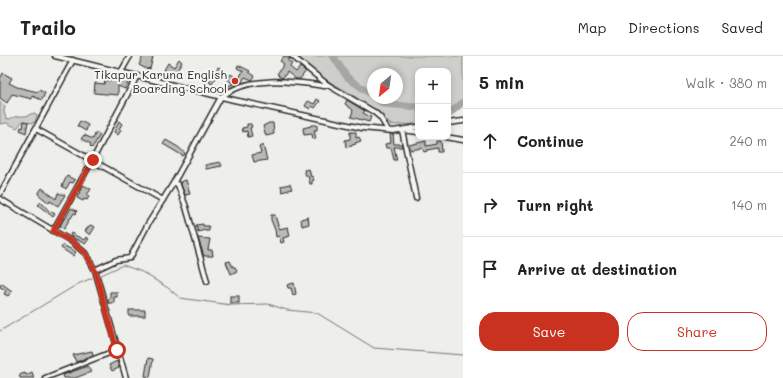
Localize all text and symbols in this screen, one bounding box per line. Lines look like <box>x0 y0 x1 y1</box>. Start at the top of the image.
text: Trailo <box>20 15 76 40</box>
text: Map <box>578 18 606 37</box>
text: Directions <box>628 18 699 37</box>
text: Saved <box>721 18 763 37</box>
place label: Tikapur Karuna English Boarding School <box>94 66 227 96</box>
north arrow <box>367 68 403 104</box>
map controls <box>415 68 451 140</box>
button: + <box>415 68 451 104</box>
text: 5 min <box>479 71 524 93</box>
text: Walk · 380 m <box>685 74 767 91</box>
marker: Tikapur Karuna English Boarding School <box>230 76 240 86</box>
button: − <box>415 104 451 140</box>
icon: ahead <box>479 130 501 152</box>
text: Continue <box>517 131 584 151</box>
text: 240 m <box>730 132 767 149</box>
route end <box>84 151 102 169</box>
icon: right <box>479 194 501 216</box>
text: Turn right <box>517 195 594 215</box>
text: 140 m <box>731 196 767 213</box>
icon: arrive <box>479 258 501 280</box>
text: Arrive at destination <box>517 259 677 279</box>
button: Save <box>479 312 619 351</box>
button: Share <box>627 312 767 351</box>
route start <box>108 341 126 359</box>

